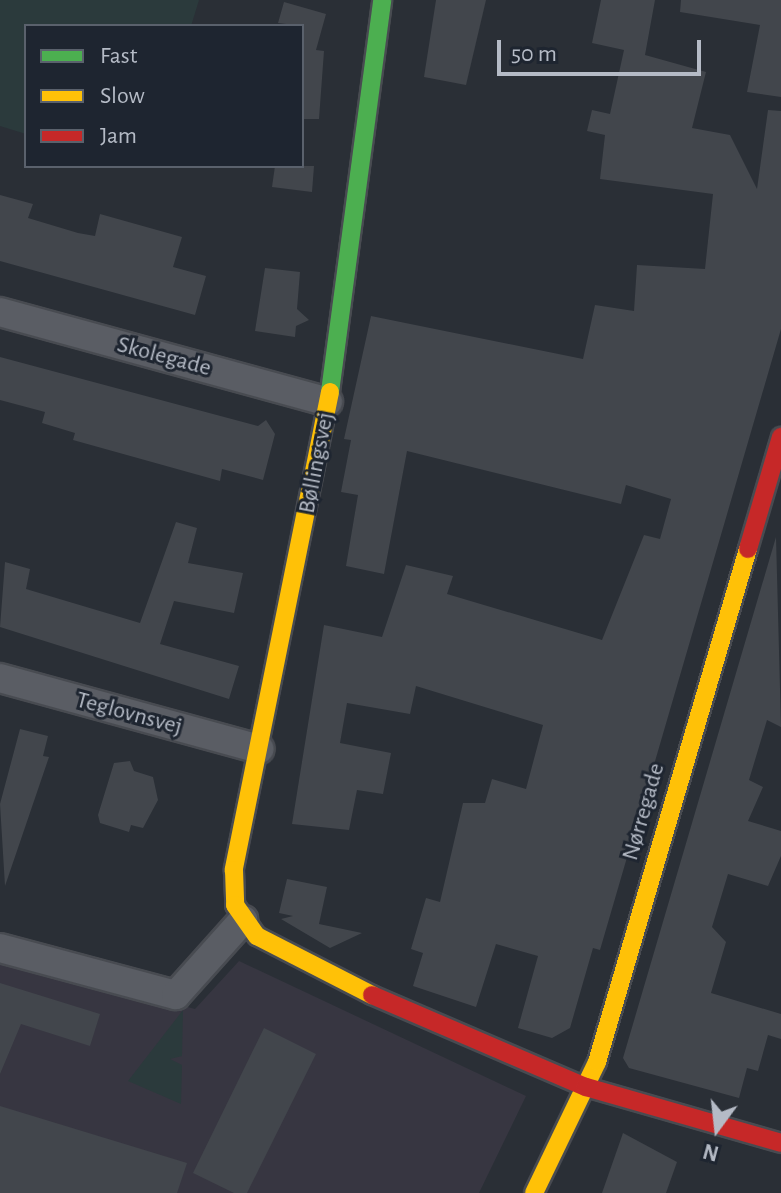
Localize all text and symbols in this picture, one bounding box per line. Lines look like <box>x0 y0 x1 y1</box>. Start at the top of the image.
legend <box>24 24 304 168</box>
scale bar <box>501 24 705 74</box>
text: 50 m <box>511 42 557 66</box>
text: Fast <box>100 44 137 68</box>
text: Slow <box>100 84 145 108</box>
text: Jam <box>100 124 137 148</box>
street label: Skolegade <box>114 331 214 383</box>
street label: Bøllingsvej <box>293 410 341 516</box>
street label: Teglovnsvej <box>73 686 185 742</box>
street label: Nørregade <box>616 760 672 864</box>
north arrow <box>677 1089 757 1169</box>
text: N <box>701 1140 721 1165</box>

